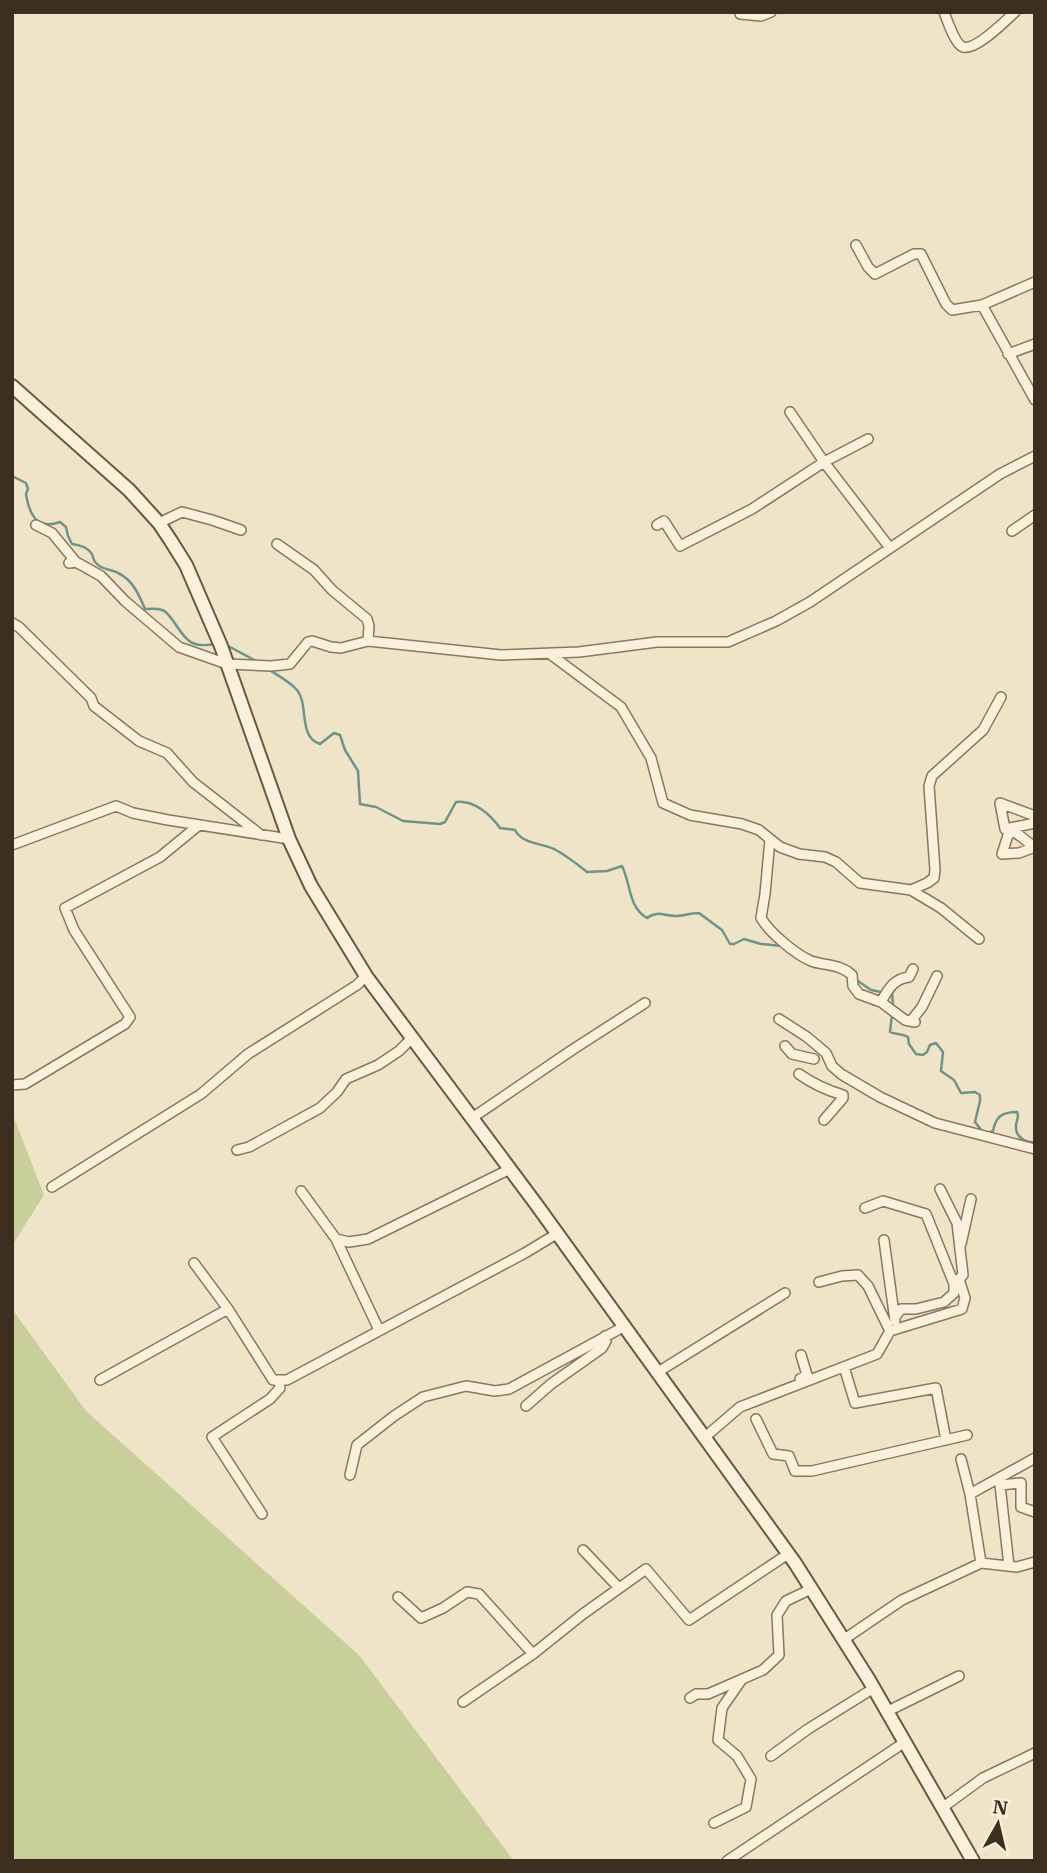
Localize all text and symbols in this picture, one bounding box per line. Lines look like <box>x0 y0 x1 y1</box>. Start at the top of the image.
north arrow <box>963 1789 1033 1859</box>
text: N <box>991 1794 1009 1820</box>

